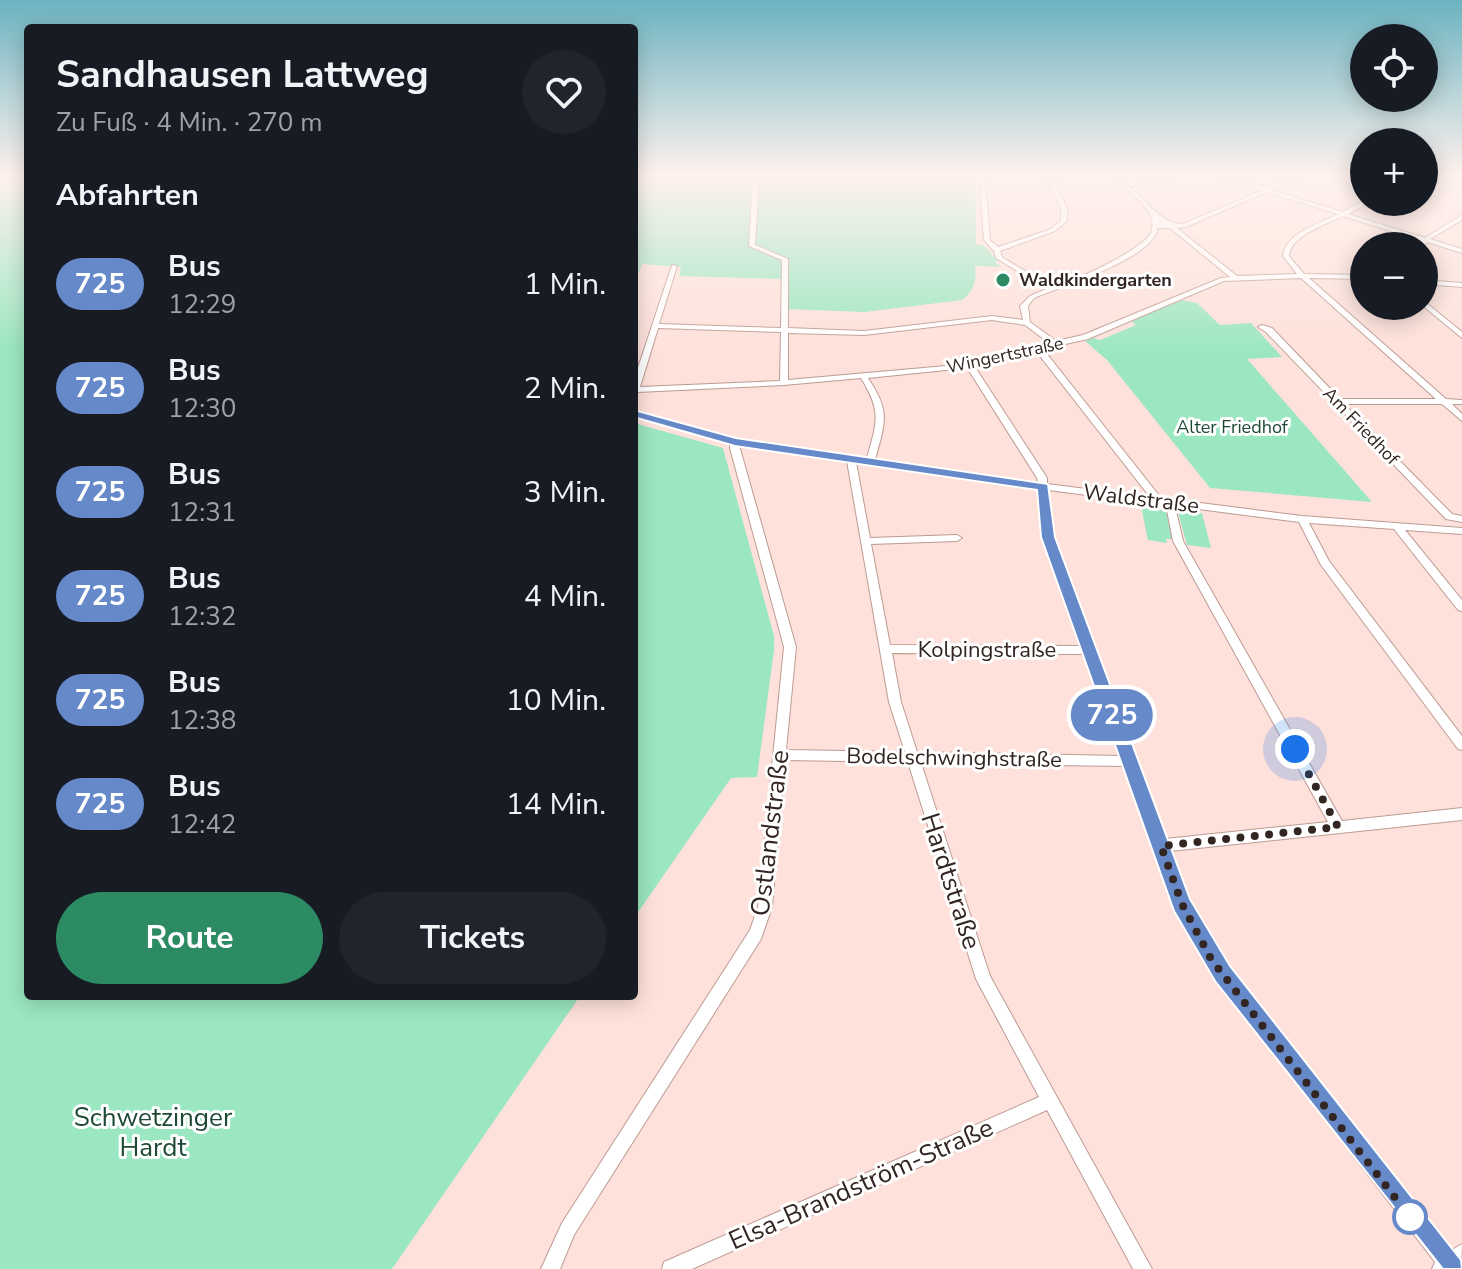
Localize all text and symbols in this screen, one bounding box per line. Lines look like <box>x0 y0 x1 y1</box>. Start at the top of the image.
map controls <box>1350 24 1438 320</box>
button: locate <box>1350 24 1438 112</box>
text: Sandhausen Lattweg <box>56 49 429 100</box>
button: heart <box>522 50 606 134</box>
text: Zu Fuß · 4 Min. · 270 m <box>56 105 322 140</box>
button: + <box>1350 128 1438 216</box>
text: Abfahrten <box>56 175 199 216</box>
button: − <box>1350 232 1438 320</box>
text: Bus <box>168 246 221 287</box>
text: 1 Min. <box>524 264 606 305</box>
text: 725 <box>75 265 125 303</box>
place label: Waldkindergarten <box>1019 268 1172 292</box>
marker: Waldkindergarten <box>994 271 1012 289</box>
text: 12:29 <box>168 287 236 322</box>
street label: Wingertstraße <box>944 331 1066 379</box>
text: Bus <box>168 350 221 391</box>
text: 2 Min. <box>524 368 606 409</box>
text: 725 <box>75 369 125 407</box>
street label: Am Friedhof <box>1318 382 1405 471</box>
text: 12:30 <box>168 391 236 426</box>
park label: Alter Friedhof <box>1176 415 1289 439</box>
text: Bus <box>168 454 221 495</box>
text: 3 Min. <box>524 472 606 513</box>
text: 725 <box>75 473 125 511</box>
street label: Waldstraße <box>1081 477 1201 521</box>
text: 12:31 <box>168 495 236 530</box>
text: Bus <box>168 558 221 599</box>
text: 4 Min. <box>524 576 606 617</box>
text: 725 <box>75 577 125 615</box>
text: 12:32 <box>168 599 236 634</box>
street label: Kolpingstraße <box>918 635 1056 665</box>
text: Bus <box>168 662 221 703</box>
text: 10 Min. <box>506 680 606 721</box>
text: 725 <box>75 681 125 719</box>
line badge: 725 <box>1066 689 1158 741</box>
text: 725 <box>1087 696 1137 734</box>
text: 12:38 <box>168 703 236 738</box>
your location <box>1275 729 1315 769</box>
street label: Bodelschwinghstraße <box>846 741 1062 775</box>
street label: Ostlandstraße <box>742 748 798 918</box>
text: Bus <box>168 766 221 807</box>
text: 14 Min. <box>506 784 606 825</box>
text: 725 <box>75 785 125 823</box>
text: 12:42 <box>168 807 236 842</box>
street label: Hardtstraße <box>913 808 989 954</box>
button: Route <box>56 892 323 984</box>
button: Tickets <box>339 892 606 984</box>
park label: Schwetzinger Hardt <box>74 1100 233 1165</box>
street label: Elsa-Brandström-Straße <box>723 1110 999 1258</box>
unlabelled marker <box>1393 1200 1427 1234</box>

